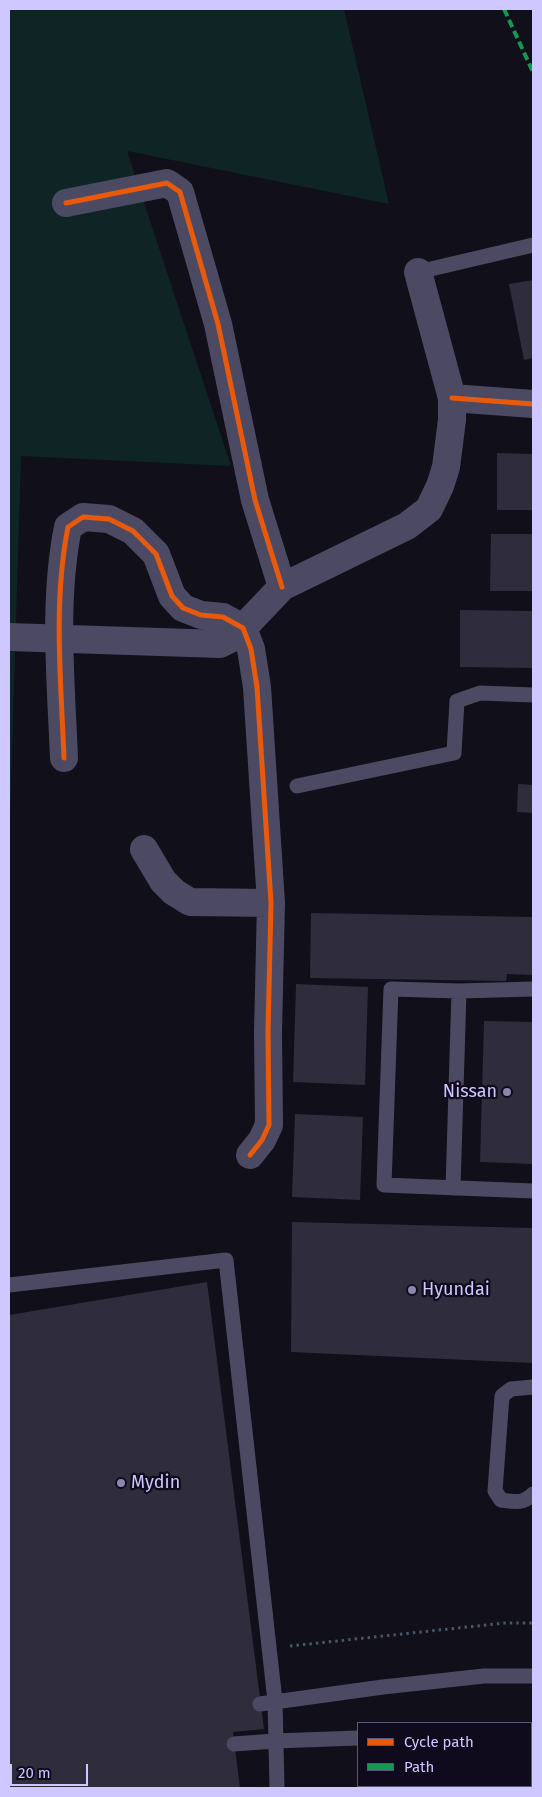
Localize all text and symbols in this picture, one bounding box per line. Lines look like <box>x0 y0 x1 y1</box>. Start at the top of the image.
place label: Nissan <box>443 1081 497 1103</box>
marker: Nissan <box>501 1086 513 1098</box>
place label: Hyundai <box>422 1279 490 1301</box>
marker: Hyundai <box>406 1284 418 1296</box>
place label: Mydin <box>131 1472 180 1494</box>
marker: Mydin <box>115 1477 127 1489</box>
legend <box>357 1722 532 1787</box>
text: Cycle path <box>404 1733 474 1751</box>
scale bar <box>12 1754 90 1786</box>
text: Path <box>404 1758 434 1776</box>
text: 20 m <box>18 1764 51 1782</box>

